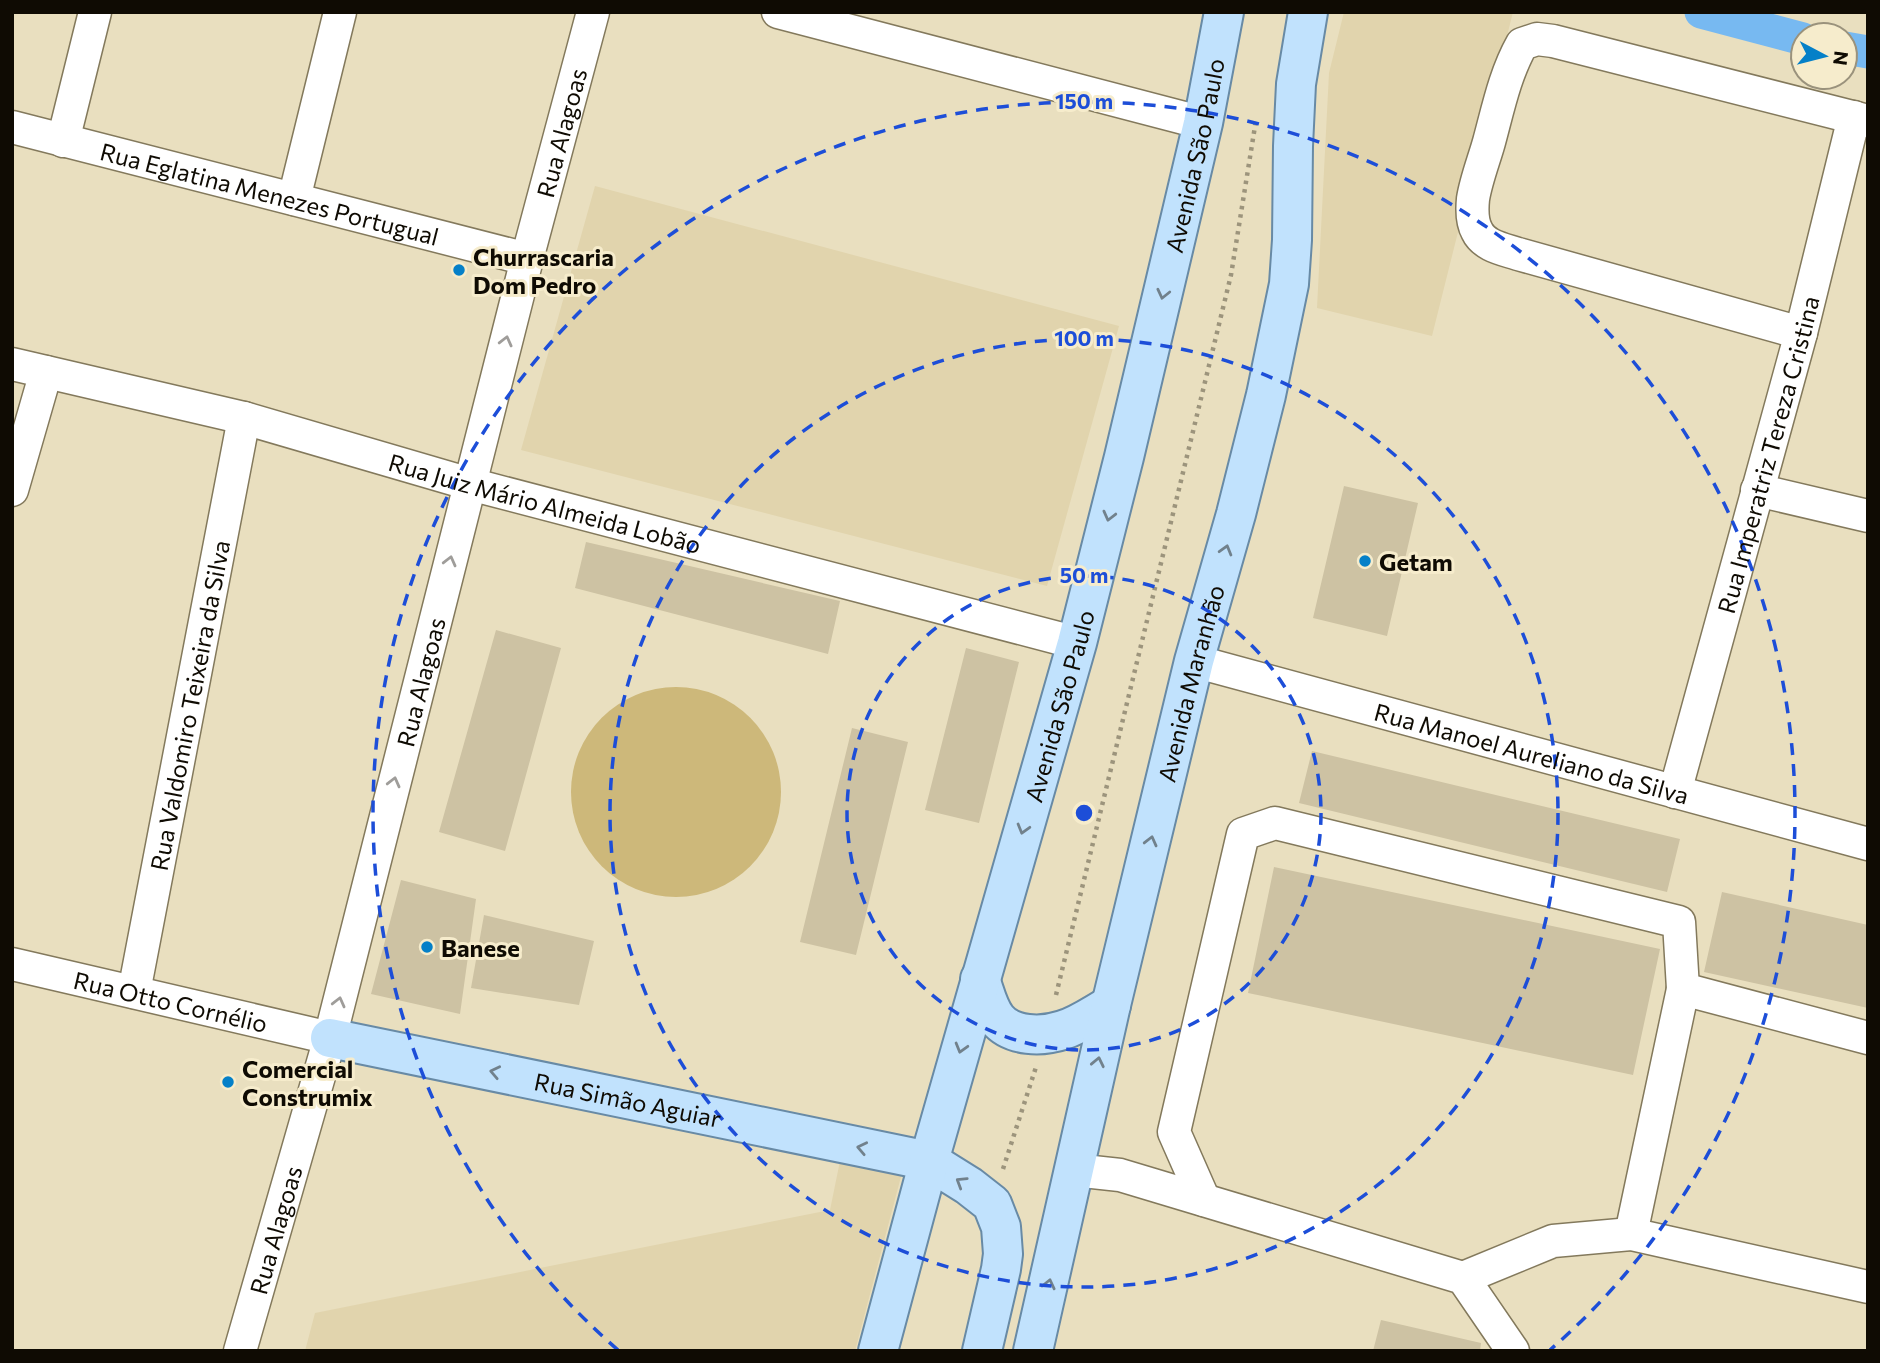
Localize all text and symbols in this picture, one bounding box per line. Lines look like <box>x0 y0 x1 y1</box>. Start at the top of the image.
north arrow <box>1789 21 1859 91</box>
text: N <box>1829 50 1854 67</box>
street label: Avenida São Paulo <box>1158 56 1229 255</box>
street label: Rua Alagoas <box>530 65 592 200</box>
text: 150 m <box>1055 88 1113 113</box>
street label: Rua Eglatina Menezes Portugual <box>97 136 442 250</box>
place label: Churrascaria Dom Pedro <box>473 242 614 299</box>
marker: Churrascaria Dom Pedro <box>451 262 467 278</box>
one-way arrow <box>1157 288 1171 300</box>
street label: Rua Imperatriz Tereza Cristina <box>1710 293 1824 616</box>
text: 100 m <box>1054 325 1114 350</box>
one-way arrow <box>498 335 512 347</box>
street label: Rua Juiz Mário Almeida Lobão <box>386 447 704 558</box>
one-way arrow <box>1103 509 1117 521</box>
street label: Rua Valdomiro Teixeira da Silva <box>143 538 235 873</box>
one-way arrow <box>1218 544 1232 556</box>
place label: Getam <box>1379 547 1453 576</box>
marker: Getam <box>1357 553 1373 569</box>
one-way arrow <box>442 555 456 567</box>
text: 50 m <box>1060 562 1108 587</box>
street label: Avenida Maranhão <box>1151 581 1230 785</box>
street label: Avenida São Paulo <box>1018 607 1099 805</box>
street label: Rua Alagoas <box>390 614 450 750</box>
street label: Rua Manoel Aureliano da Silva <box>1371 696 1692 809</box>
one-way arrow <box>386 776 400 788</box>
centre of rings <box>1072 801 1096 825</box>
one-way arrow <box>1017 823 1031 835</box>
one-way arrow <box>1143 835 1157 847</box>
place label: Banese <box>441 933 520 962</box>
marker: Banese <box>419 939 435 955</box>
street label: Rua Otto Cornélio <box>71 964 270 1038</box>
one-way arrow <box>330 996 345 1008</box>
one-way arrow <box>954 1042 969 1054</box>
place label: Comercial Construmix <box>242 1054 373 1111</box>
one-way arrow <box>1090 1056 1105 1068</box>
one-way arrow <box>489 1065 501 1080</box>
street label: Rua Simão Aguiar <box>532 1066 724 1133</box>
marker: Comercial Construmix <box>220 1074 236 1090</box>
one-way arrow <box>856 1141 868 1156</box>
street label: Rua Alagoas <box>243 1162 307 1298</box>
one-way arrow <box>956 1177 969 1190</box>
one-way arrow <box>1040 1278 1055 1290</box>

